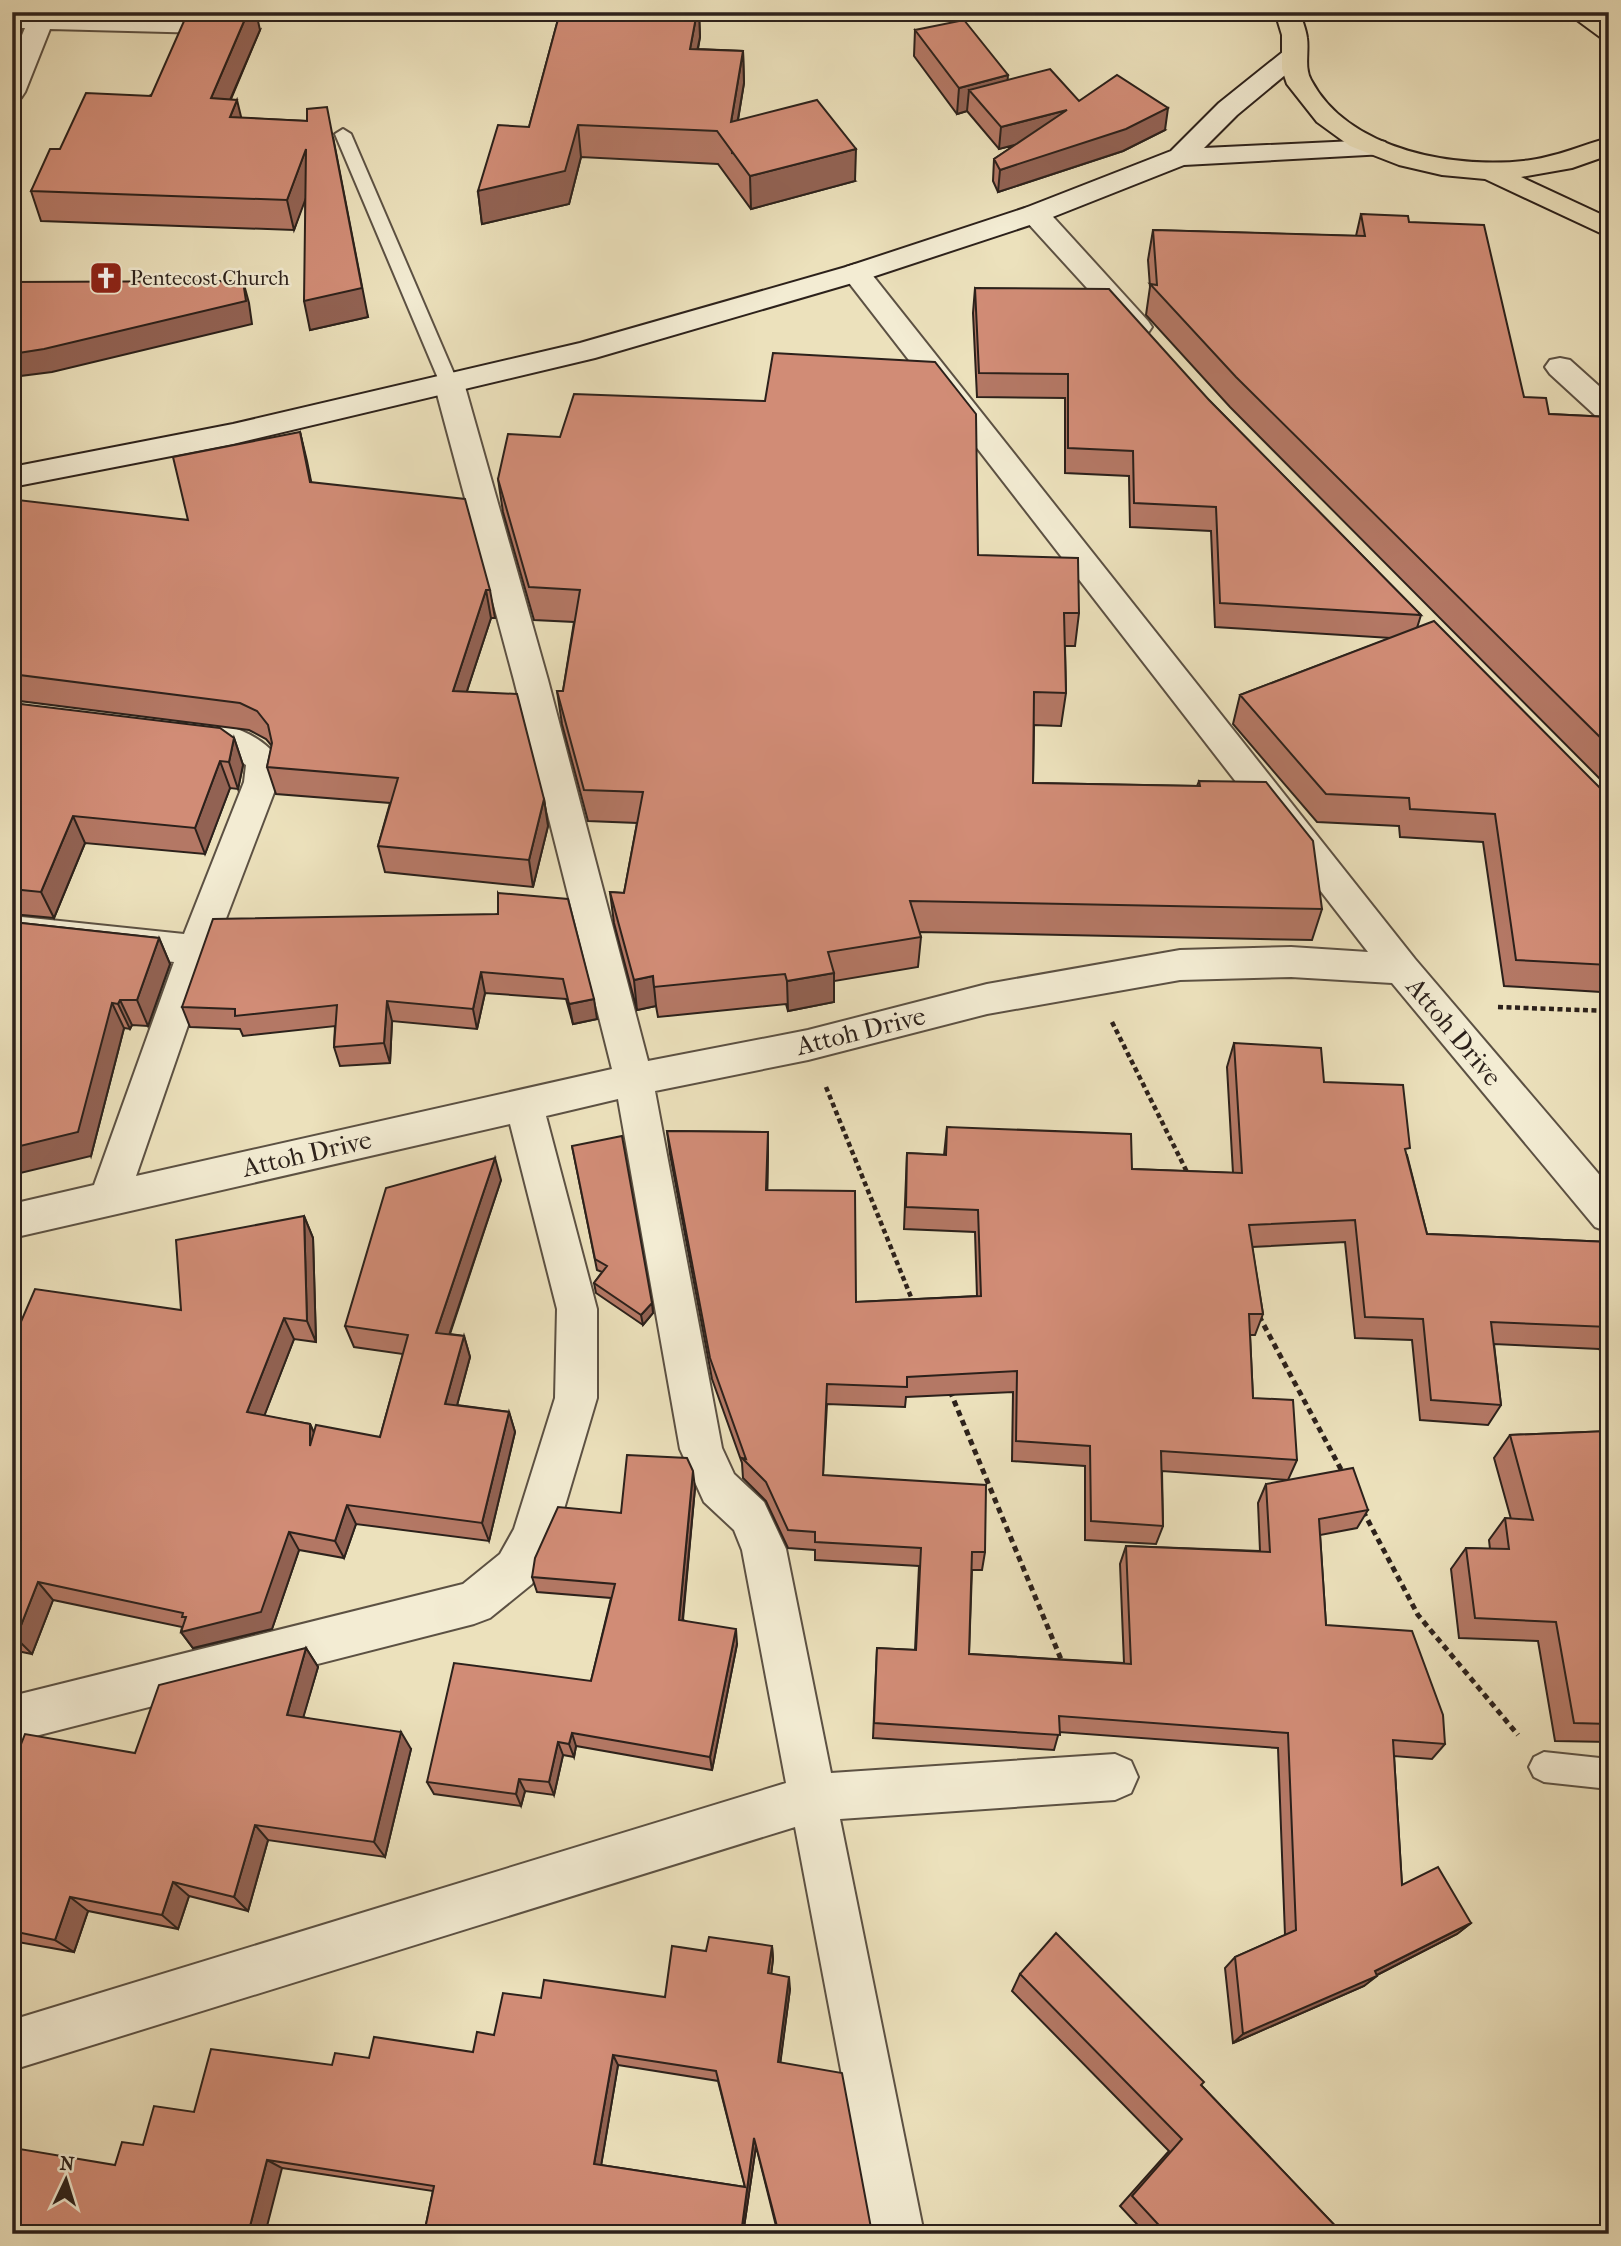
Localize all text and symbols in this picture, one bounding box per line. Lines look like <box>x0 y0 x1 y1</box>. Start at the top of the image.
church icon: Pentecost Church <box>87 259 125 297</box>
place label: Pentecost Church <box>130 266 290 290</box>
street label: Attoh Drive <box>1399 971 1508 1093</box>
street label: Attoh Drive <box>792 1000 929 1062</box>
street label: Attoh Drive <box>238 1124 375 1184</box>
north arrow <box>32 2144 102 2214</box>
text: N <box>59 2153 76 2176</box>

